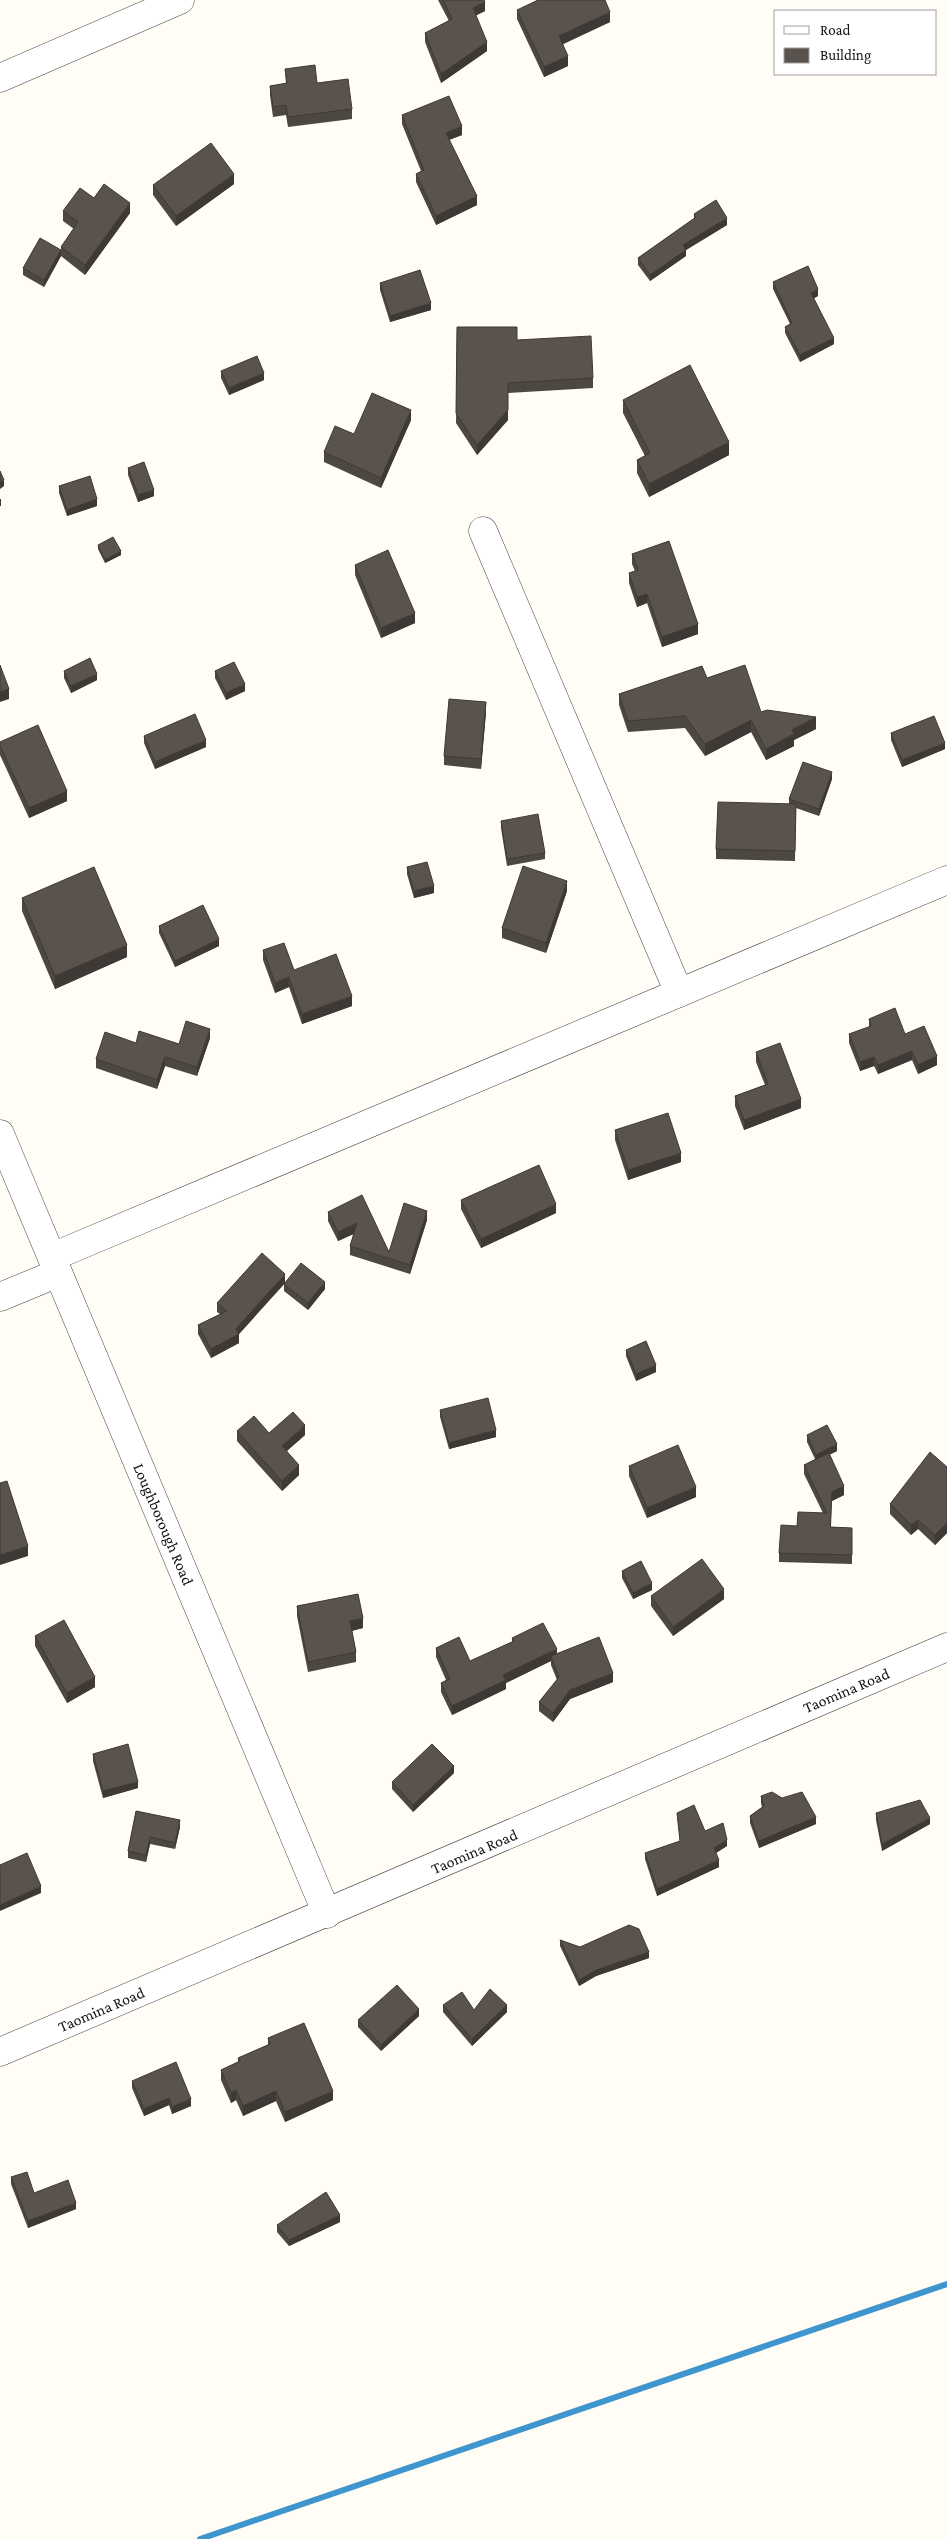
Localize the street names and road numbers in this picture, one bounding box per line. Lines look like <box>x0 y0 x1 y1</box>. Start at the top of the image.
street label: Loughborough Road <box>129 1461 197 1588</box>
street label: Taomina Road <box>801 1664 892 1716</box>
street label: Taomina Road <box>429 1825 520 1877</box>
street label: Taomina Road <box>56 1983 147 2035</box>

